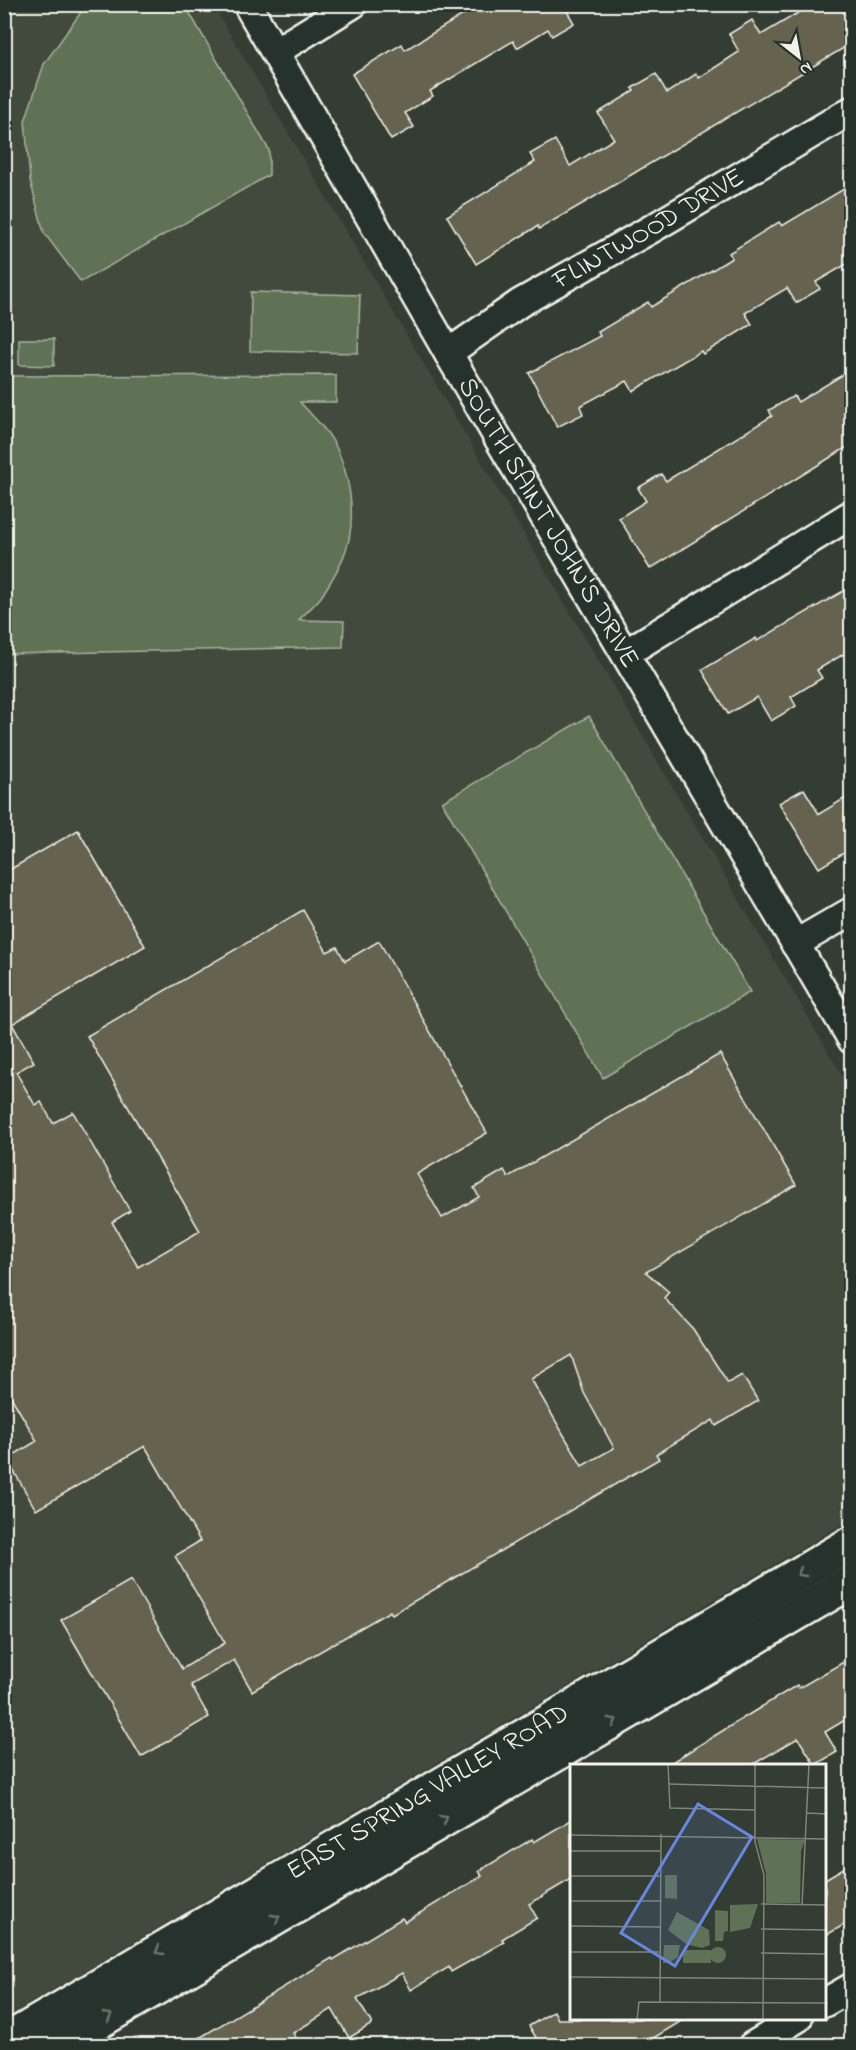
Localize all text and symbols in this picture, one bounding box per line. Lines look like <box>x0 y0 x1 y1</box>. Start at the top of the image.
north arrow <box>769 27 829 87</box>
text: N <box>795 55 817 81</box>
street label: FLINTWOOD DRIVE <box>545 159 752 301</box>
street label: SOUTH SAINT JOHN'S DRIVE <box>447 370 649 676</box>
one-way arrow <box>797 1565 807 1577</box>
street label: EAST SPRING VALLEY ROAD <box>280 1694 576 1891</box>
one-way arrow <box>607 1717 617 1728</box>
inset map <box>570 1764 826 2020</box>
one-way arrow <box>438 1815 448 1826</box>
one-way arrow <box>270 1913 280 1925</box>
one-way arrow <box>155 1943 166 1955</box>
one-way arrow <box>102 2012 112 2023</box>

